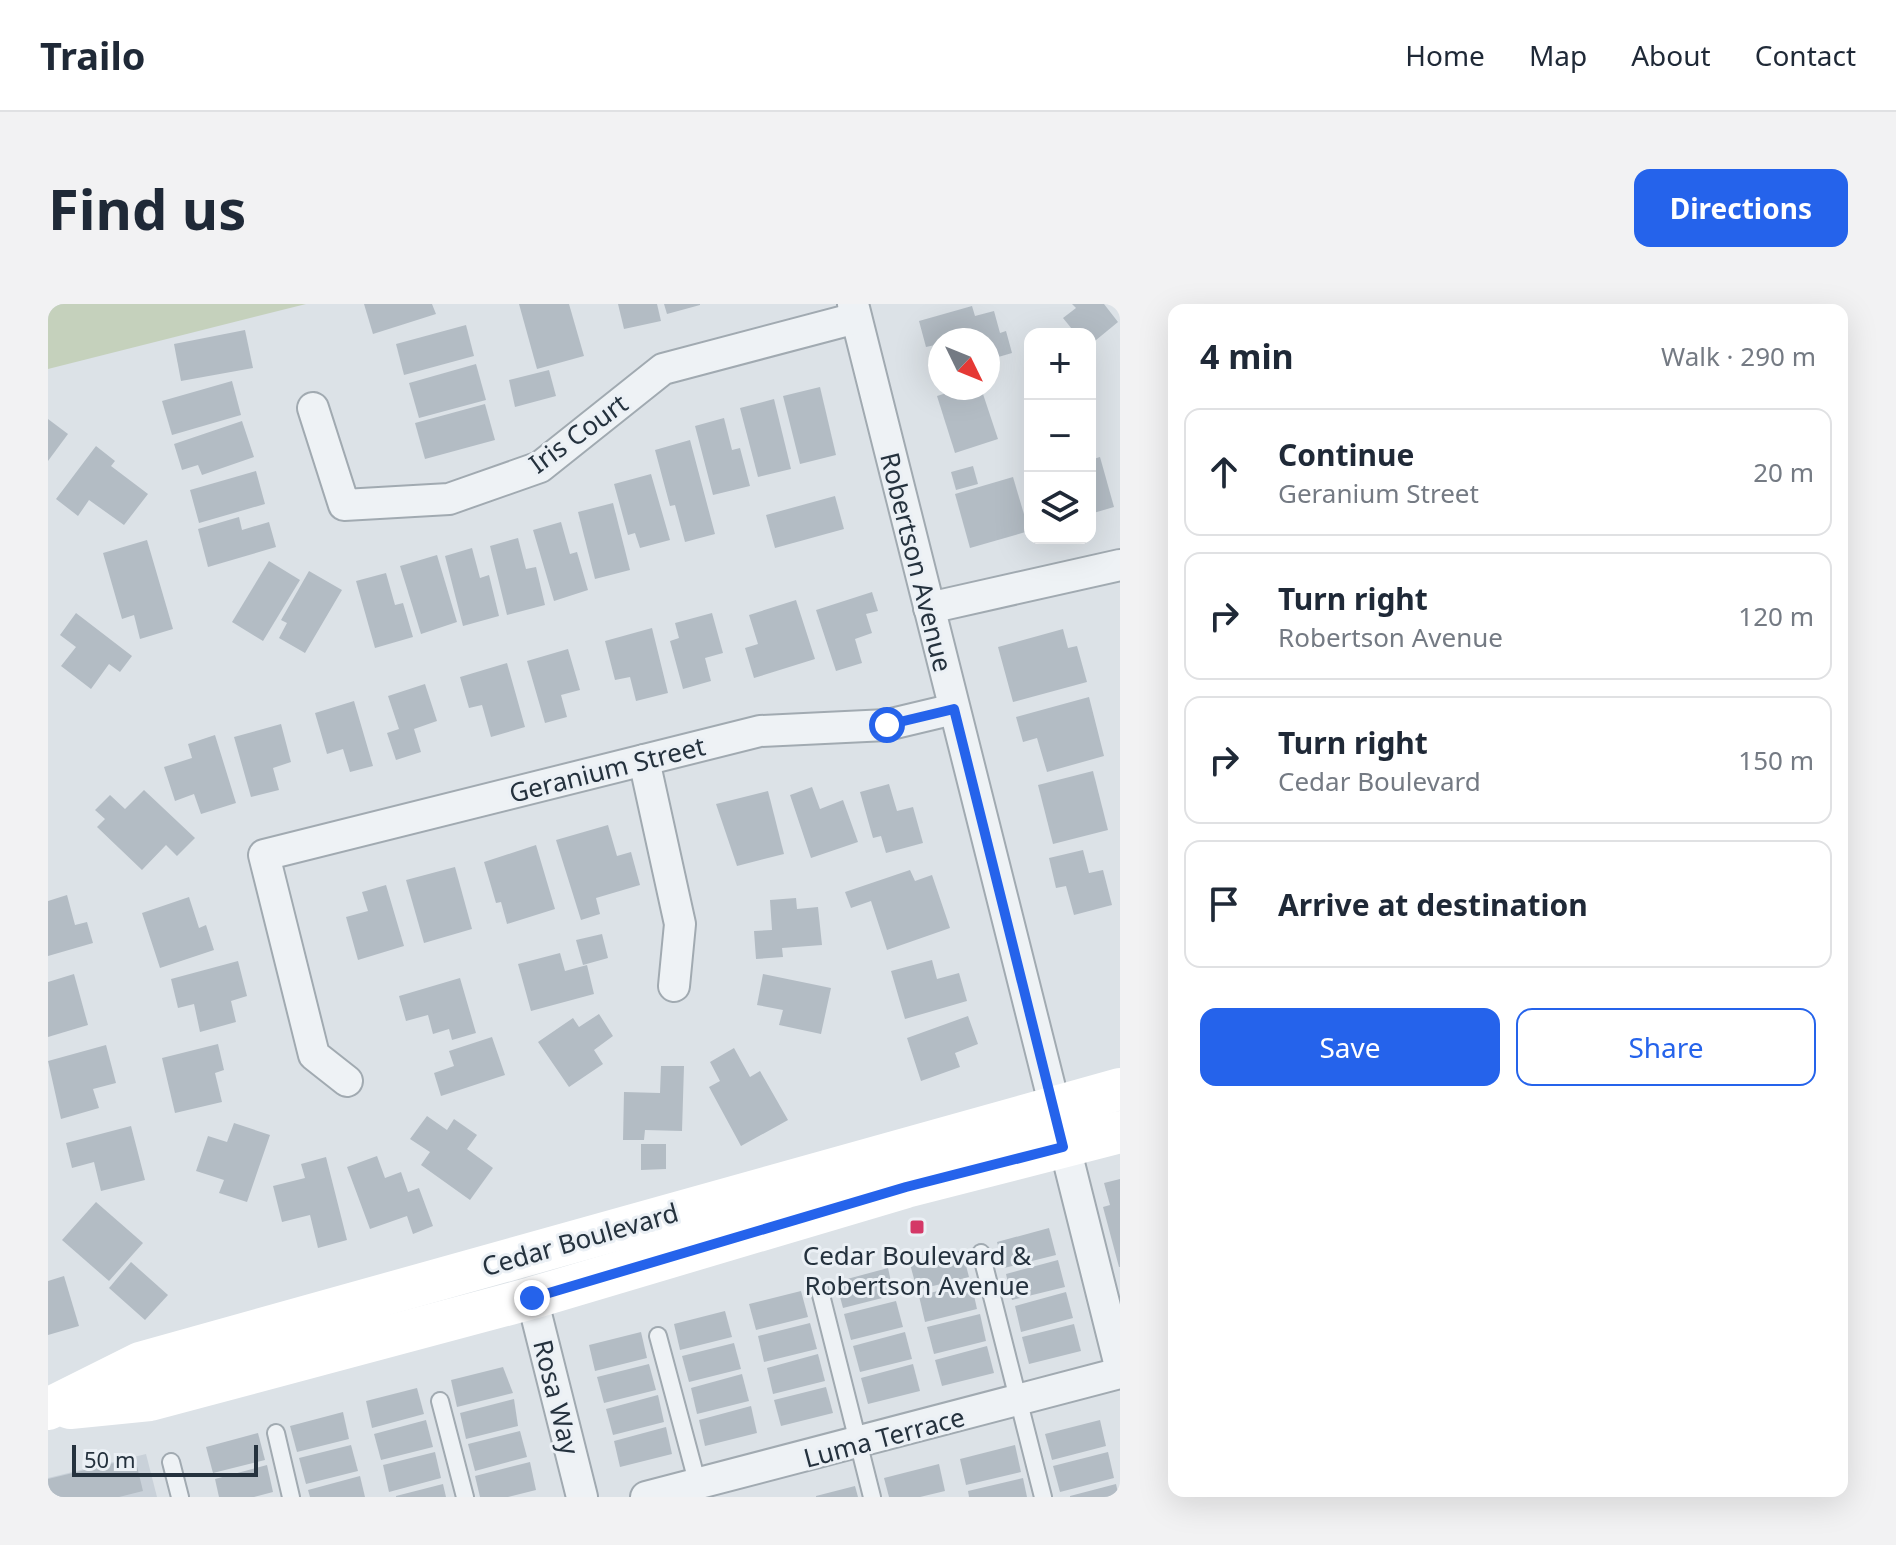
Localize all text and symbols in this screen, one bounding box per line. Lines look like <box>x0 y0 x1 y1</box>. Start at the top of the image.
text: Trailo <box>40 29 145 81</box>
text: Home <box>1405 36 1485 74</box>
text: Map <box>1529 36 1587 74</box>
text: About <box>1631 36 1711 74</box>
text: Contact <box>1755 36 1856 74</box>
button: Directions <box>1634 169 1848 247</box>
text: Find us <box>48 170 246 246</box>
north arrow <box>928 328 1000 400</box>
map controls <box>1024 328 1096 544</box>
button: + <box>1024 328 1096 400</box>
text: 4 min <box>1200 333 1294 379</box>
text: Walk · 290 m <box>1661 338 1816 374</box>
street label: Iris Court <box>521 385 635 481</box>
button: − <box>1024 400 1096 472</box>
text: Continue <box>1278 434 1414 475</box>
street label: Robertson Avenue <box>872 448 962 676</box>
icon: ahead <box>1202 450 1246 494</box>
text: 20 m <box>1753 454 1814 490</box>
button: layers <box>1024 472 1096 544</box>
text: Geranium Street <box>1278 475 1479 511</box>
text: Turn right <box>1278 578 1428 619</box>
icon: right <box>1202 594 1246 638</box>
text: 120 m <box>1738 598 1814 634</box>
text: Robertson Avenue <box>1278 619 1503 655</box>
route start <box>869 707 905 743</box>
text: Turn right <box>1278 722 1428 763</box>
street label: Geranium Street <box>505 727 709 811</box>
icon: right <box>1202 738 1246 782</box>
text: 150 m <box>1738 742 1814 778</box>
text: Cedar Boulevard <box>1278 763 1481 799</box>
icon: arrive <box>1202 882 1246 926</box>
text: Arrive at destination <box>1278 884 1588 925</box>
button: Save <box>1200 1008 1500 1086</box>
button: Share <box>1516 1008 1816 1086</box>
street label: Cedar Boulevard <box>478 1194 682 1284</box>
marker: Cedar Boulevard & Robertson Avenue <box>908 1218 926 1236</box>
place label: Cedar Boulevard & Robertson Avenue <box>803 1237 1031 1303</box>
route end <box>514 1280 550 1316</box>
street label: Rosa Way <box>525 1336 589 1459</box>
street label: Luma Terrace <box>799 1398 969 1476</box>
scale bar <box>72 1441 258 1477</box>
text: 50 m <box>84 1444 135 1474</box>

